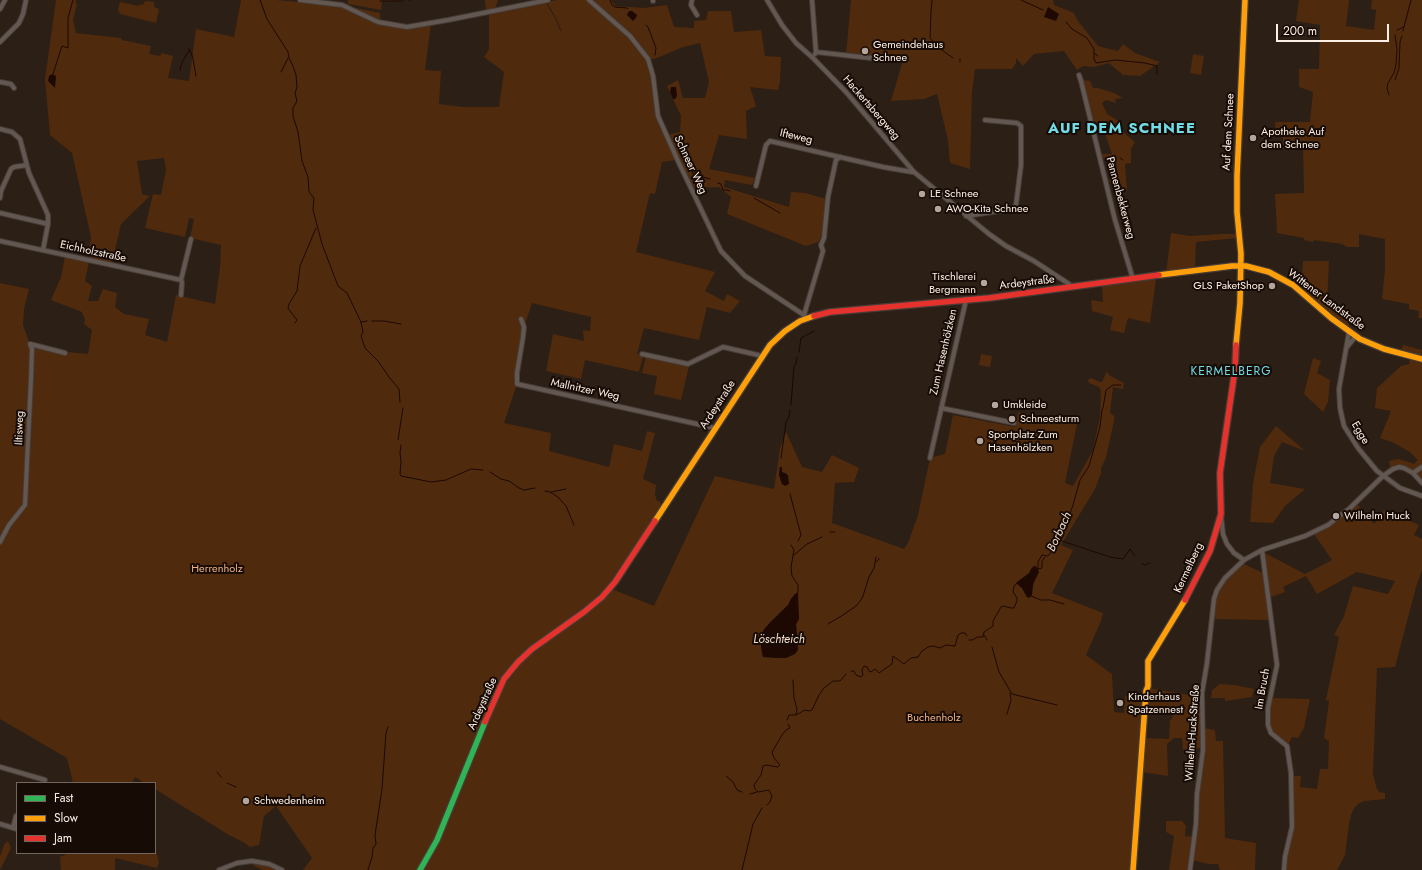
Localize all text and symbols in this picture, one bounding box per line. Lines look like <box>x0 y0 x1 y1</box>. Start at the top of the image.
scale bar <box>1278 16 1391 42</box>
text: 200 m <box>1283 22 1317 40</box>
place label: Gemeindehaus Schnee <box>873 38 943 64</box>
marker: Gemeindehaus Schnee <box>860 46 870 56</box>
street label: Hackertsbergweg <box>840 73 902 143</box>
street label: Auf dem Schnee <box>1220 93 1238 171</box>
district label: AUF DEM SCHNEE <box>1048 120 1196 138</box>
place label: Apotheke Auf dem Schnee <box>1261 125 1324 151</box>
street label: Ifteweg <box>778 127 814 147</box>
marker: Apotheke Auf dem Schnee <box>1248 133 1258 143</box>
street label: Schneer Weg <box>671 134 709 196</box>
street label: Pannenbekkerweg <box>1103 156 1137 240</box>
place label: LE Schnee <box>930 187 978 201</box>
marker: LE Schnee <box>917 189 927 199</box>
place label: AWO-Kita Schnee <box>946 202 1028 216</box>
marker: AWO-Kita Schnee <box>933 204 943 214</box>
street label: Eichholzstraße <box>59 239 127 265</box>
street label: Wittener Landstraße <box>1285 267 1367 333</box>
place label: Tischlerei Bergmann <box>929 270 976 296</box>
street label: Ardeystraße <box>999 273 1055 293</box>
marker: Tischlerei Bergmann <box>979 278 989 288</box>
place label: GLS PaketShop <box>1193 279 1264 293</box>
marker: GLS PaketShop <box>1267 281 1277 291</box>
street label: Zum Hasenhölzken <box>928 308 960 396</box>
district label: KERMELBERG <box>1190 365 1272 379</box>
street label: Mallnitzer Weg <box>549 376 621 404</box>
street label: Ardeystraße <box>697 378 739 432</box>
place label: Umkleide <box>1003 398 1046 412</box>
marker: Umkleide <box>990 400 1000 410</box>
street label: Iltisweg <box>13 411 27 445</box>
place label: Schneesturm <box>1020 412 1079 426</box>
marker: Schneesturm <box>1007 414 1017 424</box>
street label: Egge <box>1348 419 1372 447</box>
place label: Sportplatz Zum Hasenhölzken <box>988 428 1058 454</box>
marker: Sportplatz Zum Hasenhölzken <box>975 436 985 446</box>
place label: Wilhelm Huck <box>1344 509 1410 523</box>
water label: Borbach <box>1045 510 1075 554</box>
marker: Wilhelm Huck <box>1331 511 1341 521</box>
street label: Kermelberg <box>1172 541 1206 595</box>
park label: Herrenholz <box>191 562 243 576</box>
water label: Löschteich <box>753 633 805 647</box>
street label: Im Bruch <box>1253 668 1273 710</box>
street label: Ardeystraße <box>466 676 500 732</box>
street label: Wilhelm-Huck-Straße <box>1183 684 1203 782</box>
place label: Kinderhaus Spatzennest <box>1128 690 1183 716</box>
marker: Kinderhaus Spatzennest <box>1115 698 1125 708</box>
park label: Buchenholz <box>907 711 961 725</box>
legend <box>16 782 156 854</box>
text: Fast <box>54 789 73 807</box>
place label: Schwedenheim <box>254 794 325 808</box>
marker: Schwedenheim <box>241 796 251 806</box>
text: Slow <box>54 809 78 827</box>
text: Jam <box>54 829 72 847</box>

